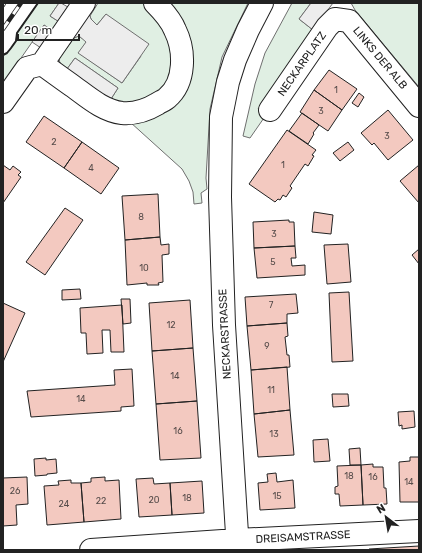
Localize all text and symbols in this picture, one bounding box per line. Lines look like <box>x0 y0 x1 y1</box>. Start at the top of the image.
scale bar <box>18 16 79 42</box>
text: 20 m <box>24 23 52 37</box>
street label: LINKS DER ALB <box>350 24 410 92</box>
street label: NECKARPLATZ <box>275 29 329 99</box>
house number: 1 <box>334 85 338 95</box>
house number: 3 <box>318 106 324 116</box>
house number: 3 <box>384 131 390 141</box>
house number: 2 <box>51 137 57 147</box>
house number: 1 <box>281 160 285 170</box>
house number: 4 <box>88 163 94 173</box>
house number: 8 <box>138 212 144 222</box>
house number: 3 <box>271 229 277 239</box>
house number: 5 <box>270 257 276 267</box>
house number: 10 <box>139 263 149 273</box>
street label: NECKARSTRASSE <box>216 288 234 380</box>
house number: 7 <box>269 300 274 310</box>
house number: 12 <box>166 320 176 330</box>
house number: 9 <box>264 341 270 351</box>
house number: 14 <box>170 371 180 381</box>
house number: 11 <box>267 385 275 395</box>
house number: 14 <box>76 394 86 404</box>
house number: 16 <box>173 426 183 436</box>
house number: 13 <box>269 429 279 439</box>
house number: 18 <box>344 471 354 481</box>
house number: 16 <box>368 472 378 482</box>
house number: 14 <box>404 477 414 487</box>
house number: 26 <box>10 486 21 496</box>
house number: 15 <box>272 491 282 501</box>
house number: 18 <box>182 493 192 503</box>
house number: 20 <box>149 495 160 505</box>
house number: 22 <box>96 496 106 506</box>
north arrow <box>366 497 406 537</box>
house number: 24 <box>59 499 70 509</box>
text: N <box>374 501 388 516</box>
street label: DREISAMSTRASSE <box>255 528 351 546</box>

